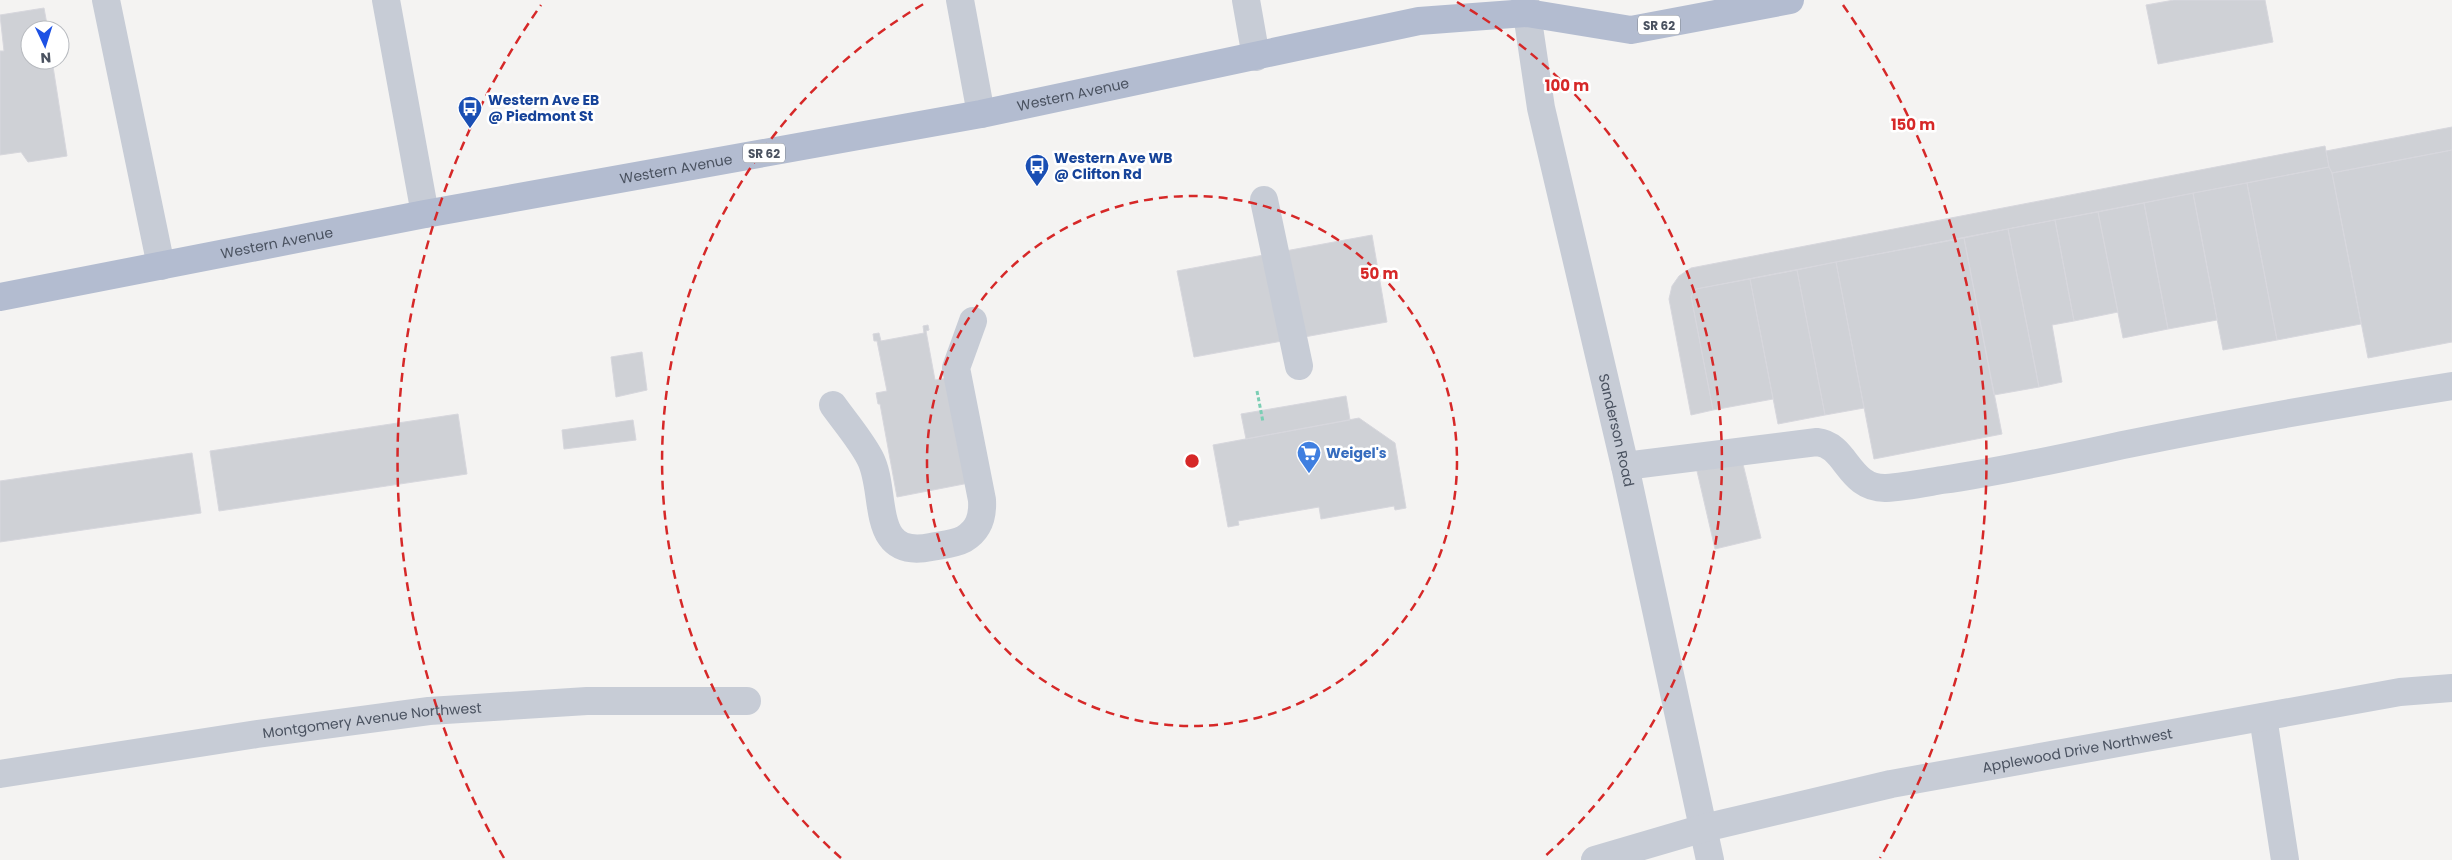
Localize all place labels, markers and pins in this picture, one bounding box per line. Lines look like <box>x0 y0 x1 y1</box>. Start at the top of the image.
place label: Western Ave EB @ Piedmont St <box>488 90 599 126</box>
bus stop icon: Western Ave EB @ Piedmont St <box>457 95 483 129</box>
place label: Western Ave WB @ Clifton Rd <box>1054 148 1173 184</box>
bus stop icon: Western Ave WB @ Clifton Rd <box>1024 153 1050 187</box>
supermarket icon: Weigel's <box>1296 440 1322 474</box>
place label: Weigel's <box>1326 443 1387 463</box>
centre of rings <box>1183 452 1201 470</box>

